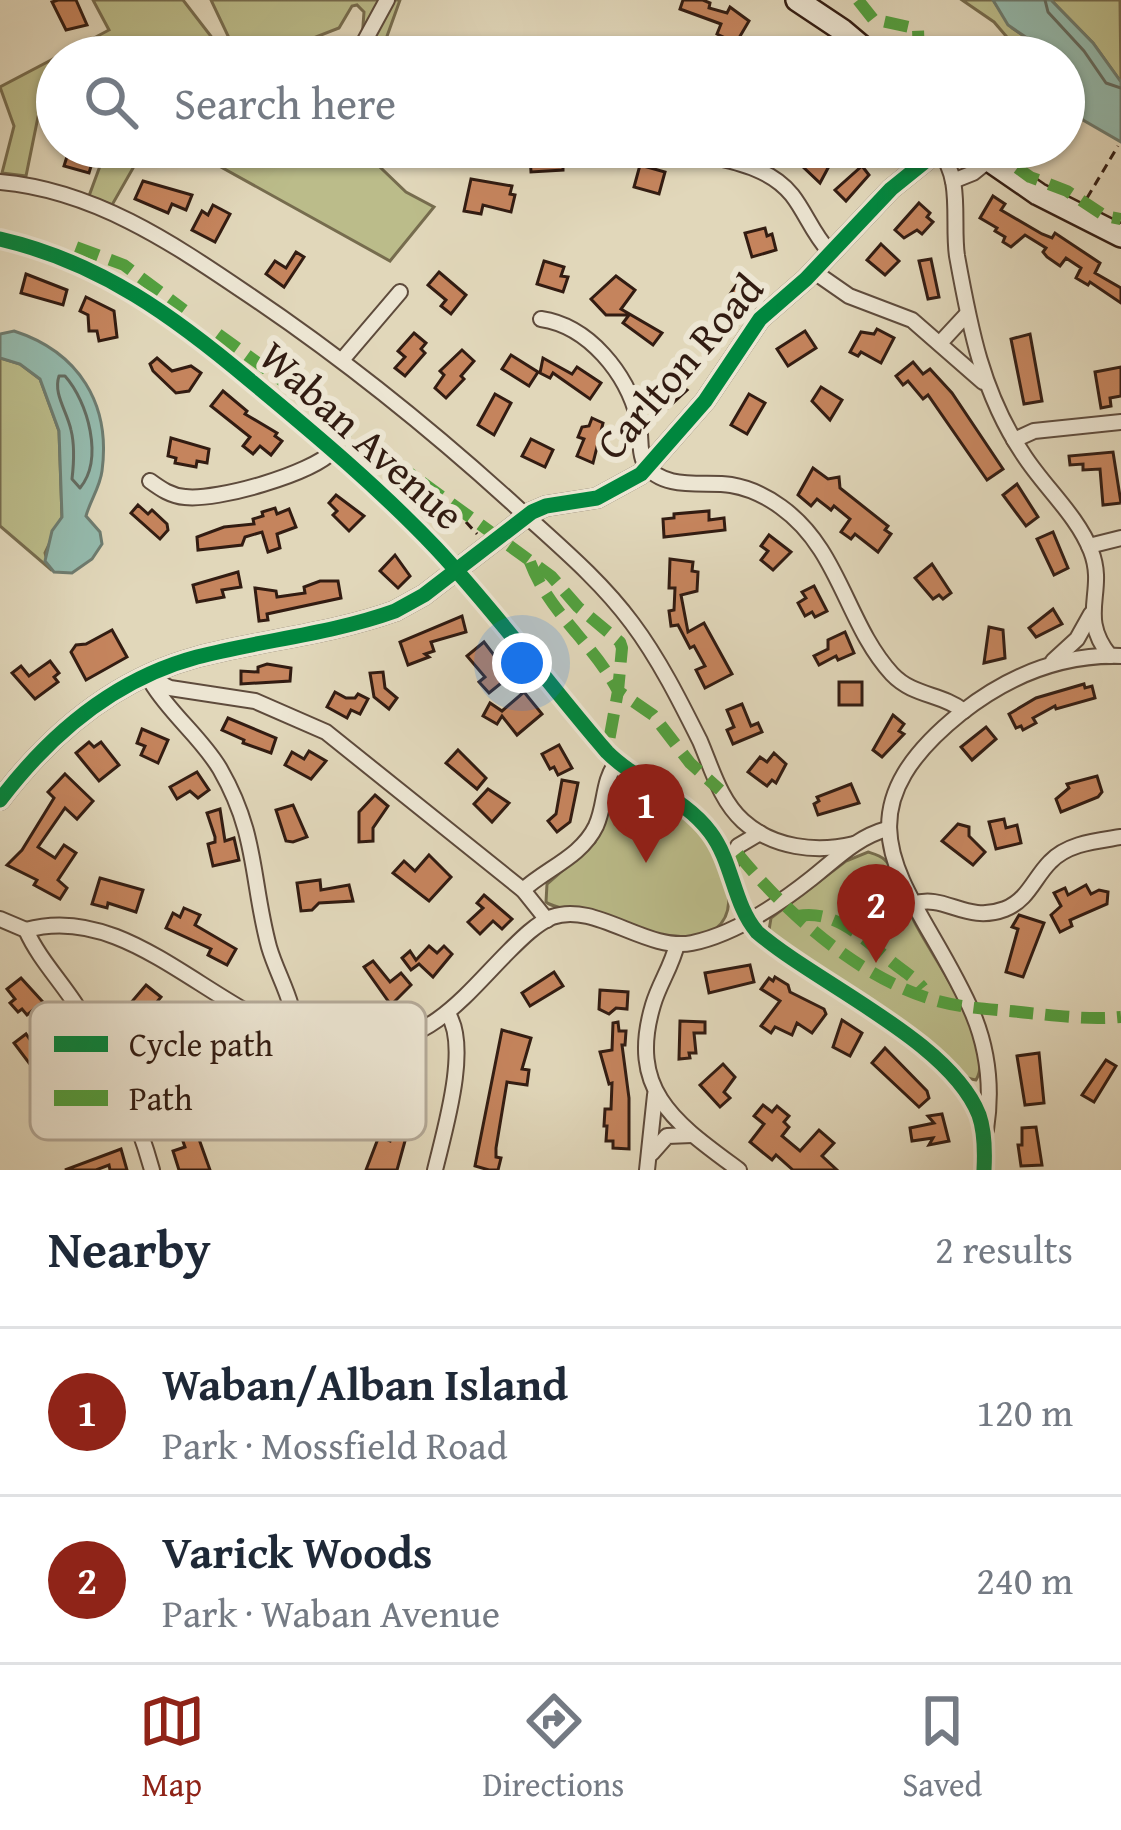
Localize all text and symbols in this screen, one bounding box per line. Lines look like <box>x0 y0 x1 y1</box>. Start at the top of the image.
search box <box>36 36 1085 168</box>
icon: search <box>78 69 144 135</box>
text: Search here <box>174 70 396 135</box>
street label: Carlton Road <box>581 259 777 472</box>
street label: Waban Avenue <box>246 326 478 543</box>
your location <box>492 633 552 693</box>
pin: 1 <box>607 764 685 863</box>
pin: 2 <box>837 864 915 963</box>
legend <box>30 1002 426 1140</box>
text: Cycle path <box>129 1020 274 1068</box>
text: Path <box>129 1074 193 1122</box>
text: Nearby <box>48 1211 211 1286</box>
text: 2 results <box>935 1220 1073 1277</box>
text: Waban/Alban Island <box>162 1351 568 1416</box>
text: 1 <box>77 1383 97 1440</box>
text: 120 m <box>976 1383 1073 1440</box>
text: Park · Mossfield Road <box>162 1416 507 1473</box>
text: Varick Woods <box>162 1519 432 1584</box>
text: 2 <box>77 1551 97 1608</box>
text: 240 m <box>976 1551 1073 1608</box>
text: Park · Waban Avenue <box>162 1584 500 1641</box>
tab: Map <box>139 1688 205 1808</box>
tab: Directions <box>483 1688 624 1808</box>
tab: Saved <box>902 1688 982 1808</box>

